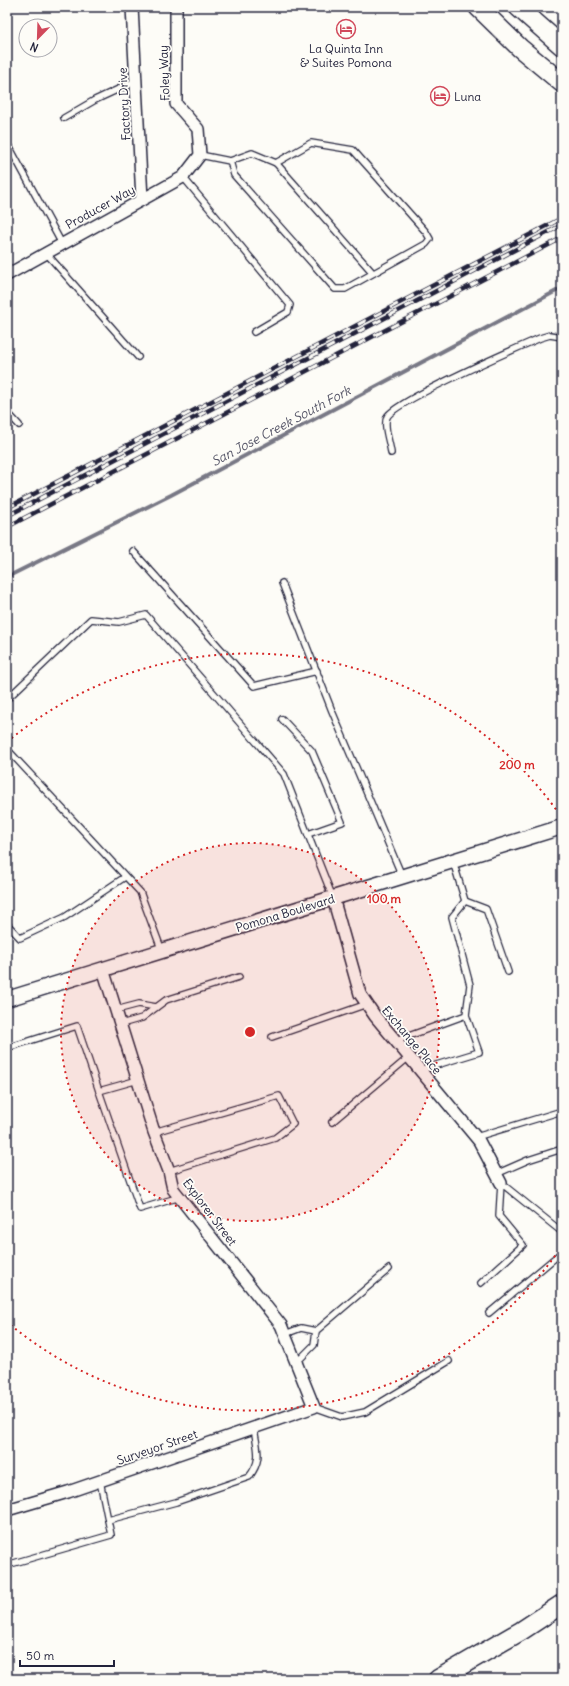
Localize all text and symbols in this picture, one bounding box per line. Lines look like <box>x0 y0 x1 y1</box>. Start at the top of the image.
north arrow <box>18 18 58 58</box>
hotel icon: La Quinta Inn & Suites Pomona <box>335 18 357 40</box>
text: N <box>28 39 40 55</box>
place label: La Quinta Inn & Suites Pomona <box>300 41 392 70</box>
street label: Foley Way <box>156 45 172 101</box>
street label: Factory Drive <box>115 67 133 141</box>
hotel icon: Luna <box>429 85 451 107</box>
place label: Luna <box>454 89 481 104</box>
street label: Producer Way <box>63 182 137 232</box>
water label: San Jose Creek South Fork <box>208 381 355 470</box>
text: 200 m <box>499 757 535 772</box>
street label: Pomona Boulevard <box>234 891 336 935</box>
text: 100 m <box>367 891 401 906</box>
street label: Exchange Place <box>379 1003 445 1077</box>
centre of rings <box>243 1025 257 1039</box>
street label: Explorer Street <box>180 1176 240 1248</box>
street label: Surveyor Street <box>115 1426 199 1468</box>
scale bar <box>20 1642 114 1668</box>
text: 50 m <box>26 1648 55 1663</box>

